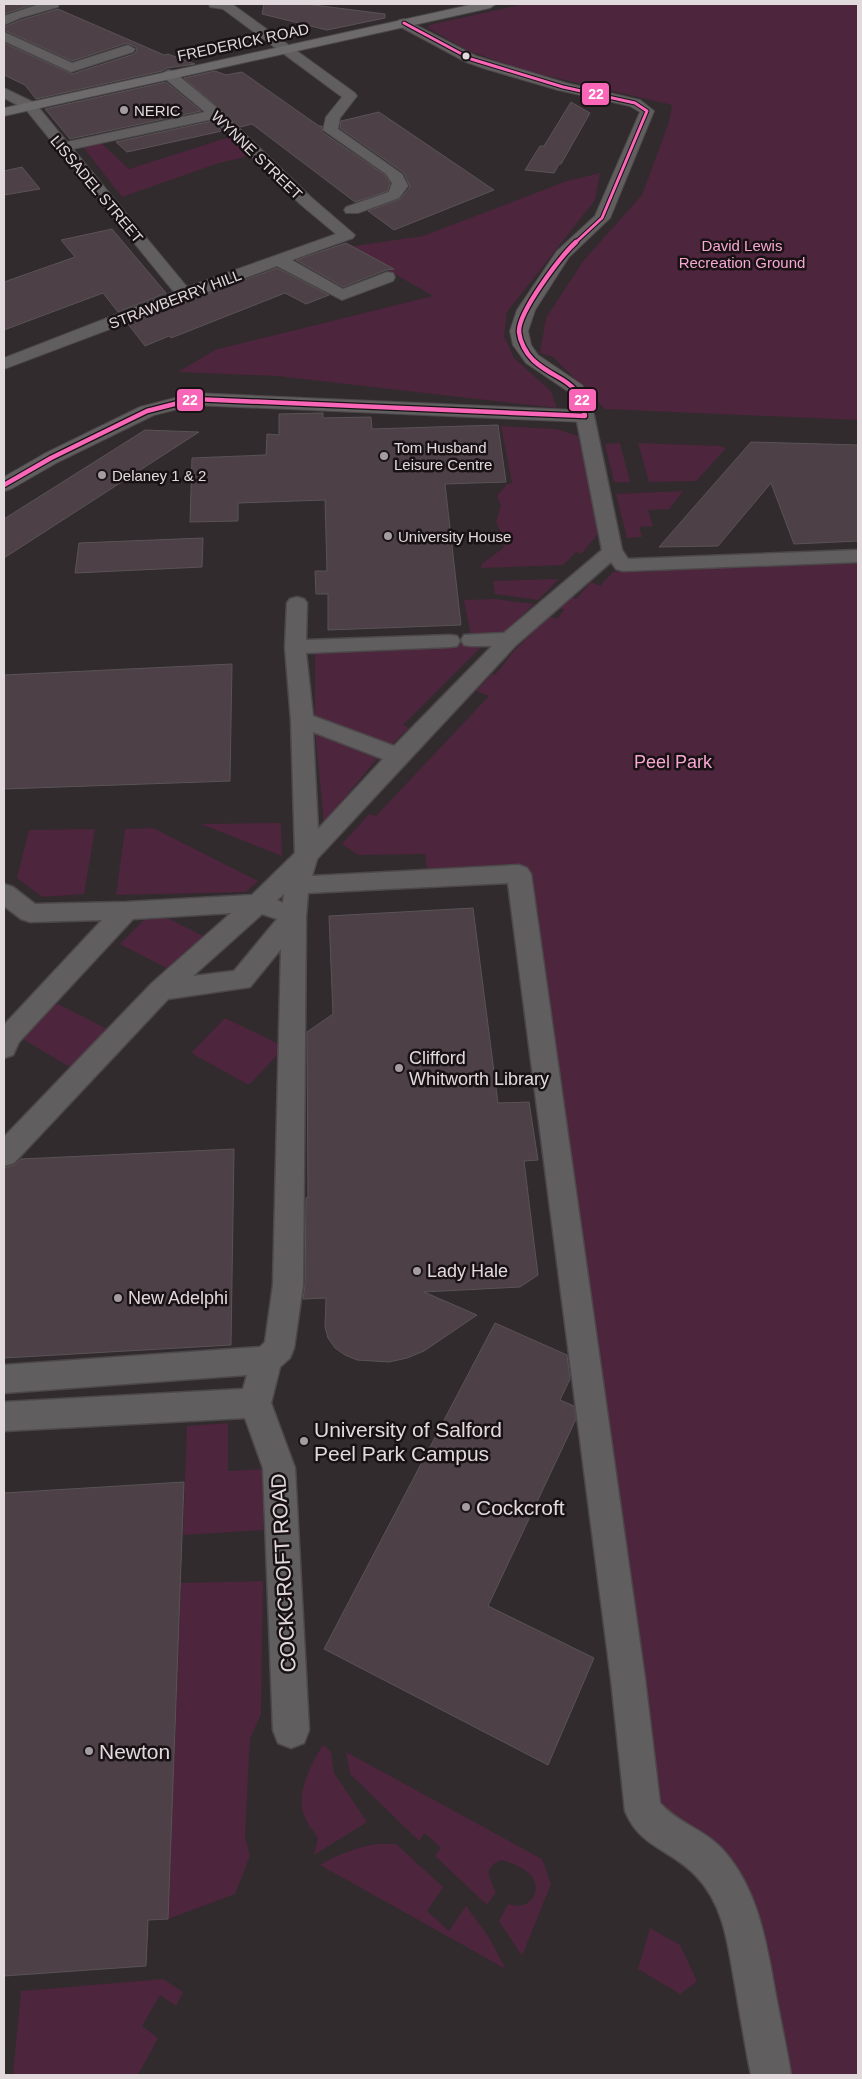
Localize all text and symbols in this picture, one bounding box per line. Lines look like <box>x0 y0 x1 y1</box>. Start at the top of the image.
street label: FREDERICK ROAD <box>176 20 311 64</box>
unlabelled marker <box>461 51 471 61</box>
line badge: 22 <box>581 82 610 106</box>
text: 22 <box>588 86 604 102</box>
place label: NERIC <box>134 102 181 119</box>
marker: NERIC <box>118 104 130 116</box>
street label: WYNNE STREET <box>208 107 306 203</box>
street label: LISSADEL STREET <box>47 132 147 246</box>
park label: David Lewis Recreation Ground <box>679 237 805 271</box>
street label: STRAWBERRY HILL <box>106 266 244 332</box>
line badge: 22 <box>176 388 204 412</box>
line badge: 22 <box>568 388 597 412</box>
text: 22 <box>182 392 198 408</box>
text: 22 <box>574 392 590 408</box>
place label: Tom Husband Leisure Centre <box>394 439 492 473</box>
marker: Tom Husband Leisure Centre <box>378 450 390 462</box>
place label: Delaney 1 & 2 <box>112 467 206 484</box>
marker: Delaney 1 & 2 <box>96 469 108 481</box>
place label: University House <box>398 528 511 545</box>
marker: University House <box>382 530 394 542</box>
park label: Peel Park <box>634 752 713 772</box>
place label: Clifford Whitworth Library <box>409 1048 549 1089</box>
marker: Clifford Whitworth Library <box>393 1062 405 1074</box>
place label: Lady Hale <box>427 1261 508 1281</box>
marker: Lady Hale <box>411 1265 423 1277</box>
place label: New Adelphi <box>128 1288 228 1308</box>
marker: New Adelphi <box>112 1292 124 1304</box>
place label: University of Salford Peel Park Campus <box>314 1418 502 1465</box>
marker: University of Salford Peel Park Campus <box>298 1435 310 1447</box>
street label: COCKCROFT ROAD <box>266 1473 300 1673</box>
place label: Cockcroft <box>476 1496 565 1519</box>
marker: Cockcroft <box>460 1501 472 1513</box>
place label: Newton <box>99 1740 170 1763</box>
marker: Newton <box>83 1745 95 1757</box>

